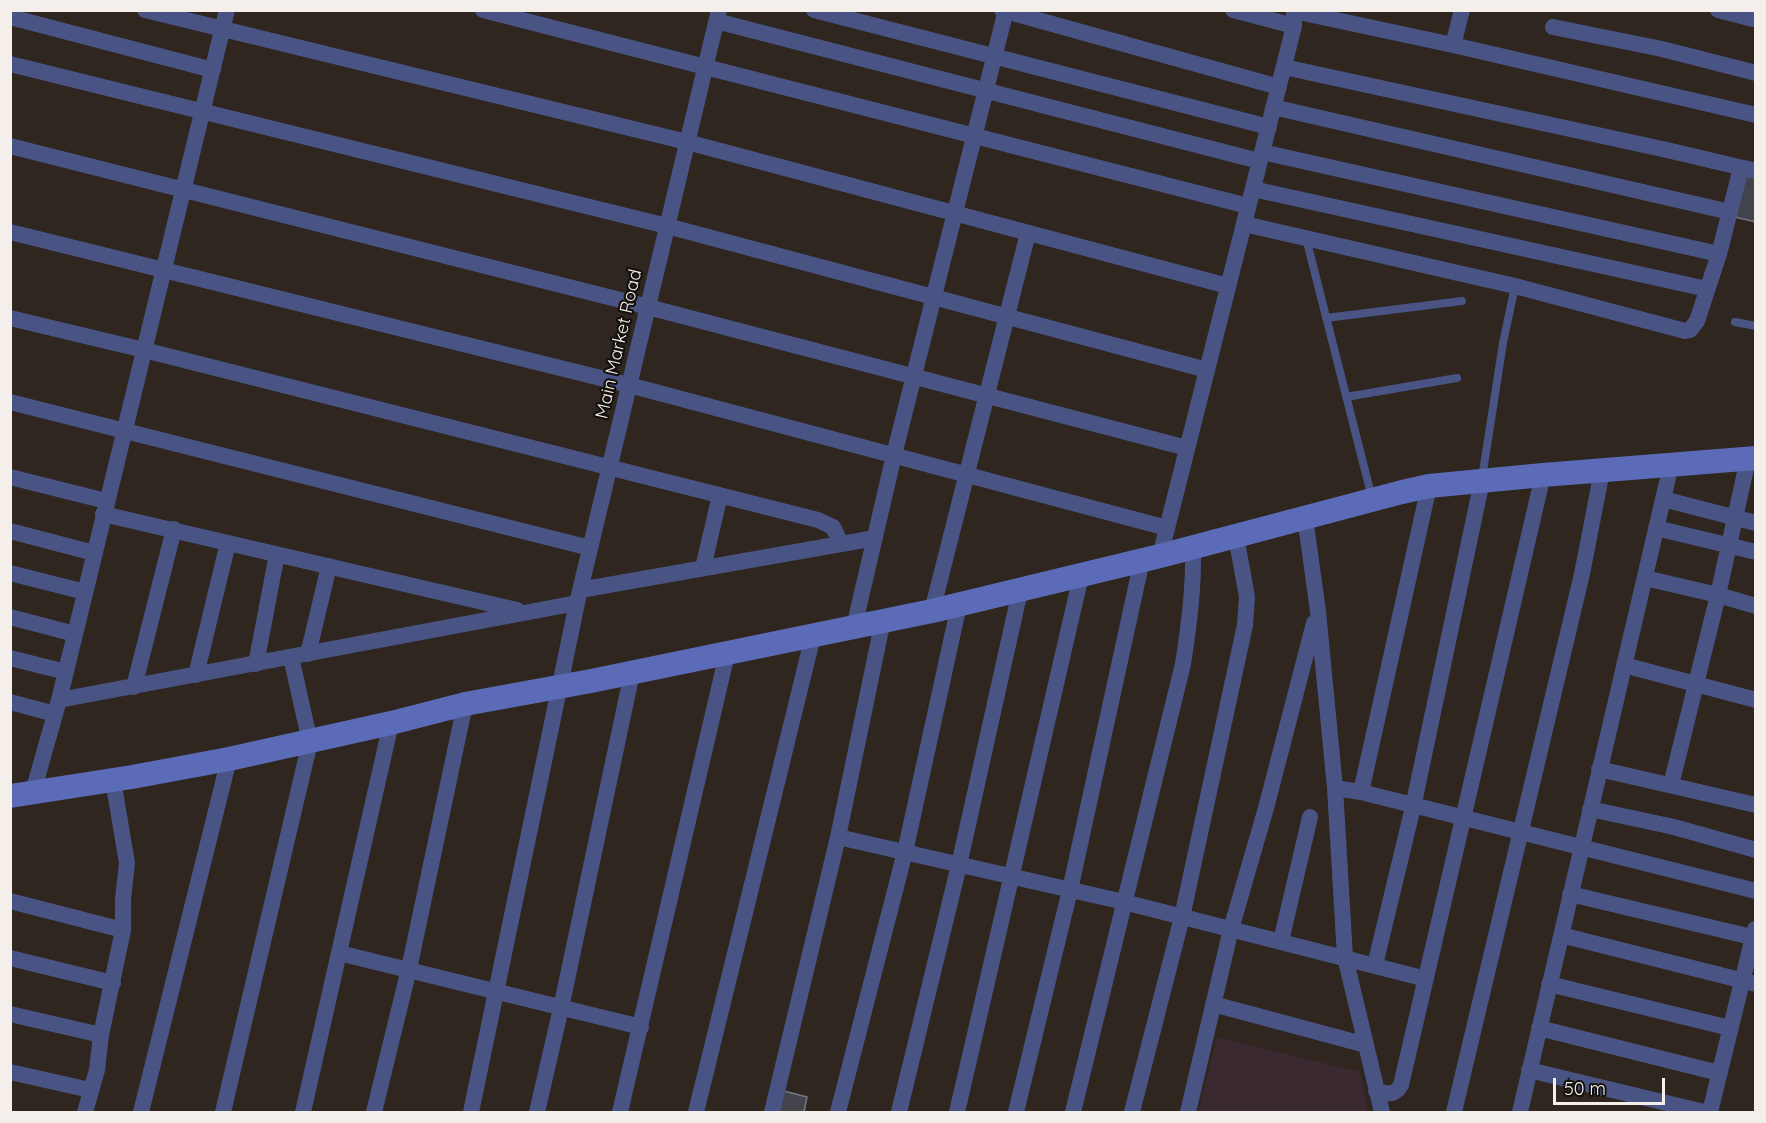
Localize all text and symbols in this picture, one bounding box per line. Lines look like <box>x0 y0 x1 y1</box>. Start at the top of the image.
street label: Main Market Road <box>591 267 647 421</box>
scale bar <box>1556 1066 1668 1104</box>
text: 50 m <box>1564 1077 1606 1100</box>

